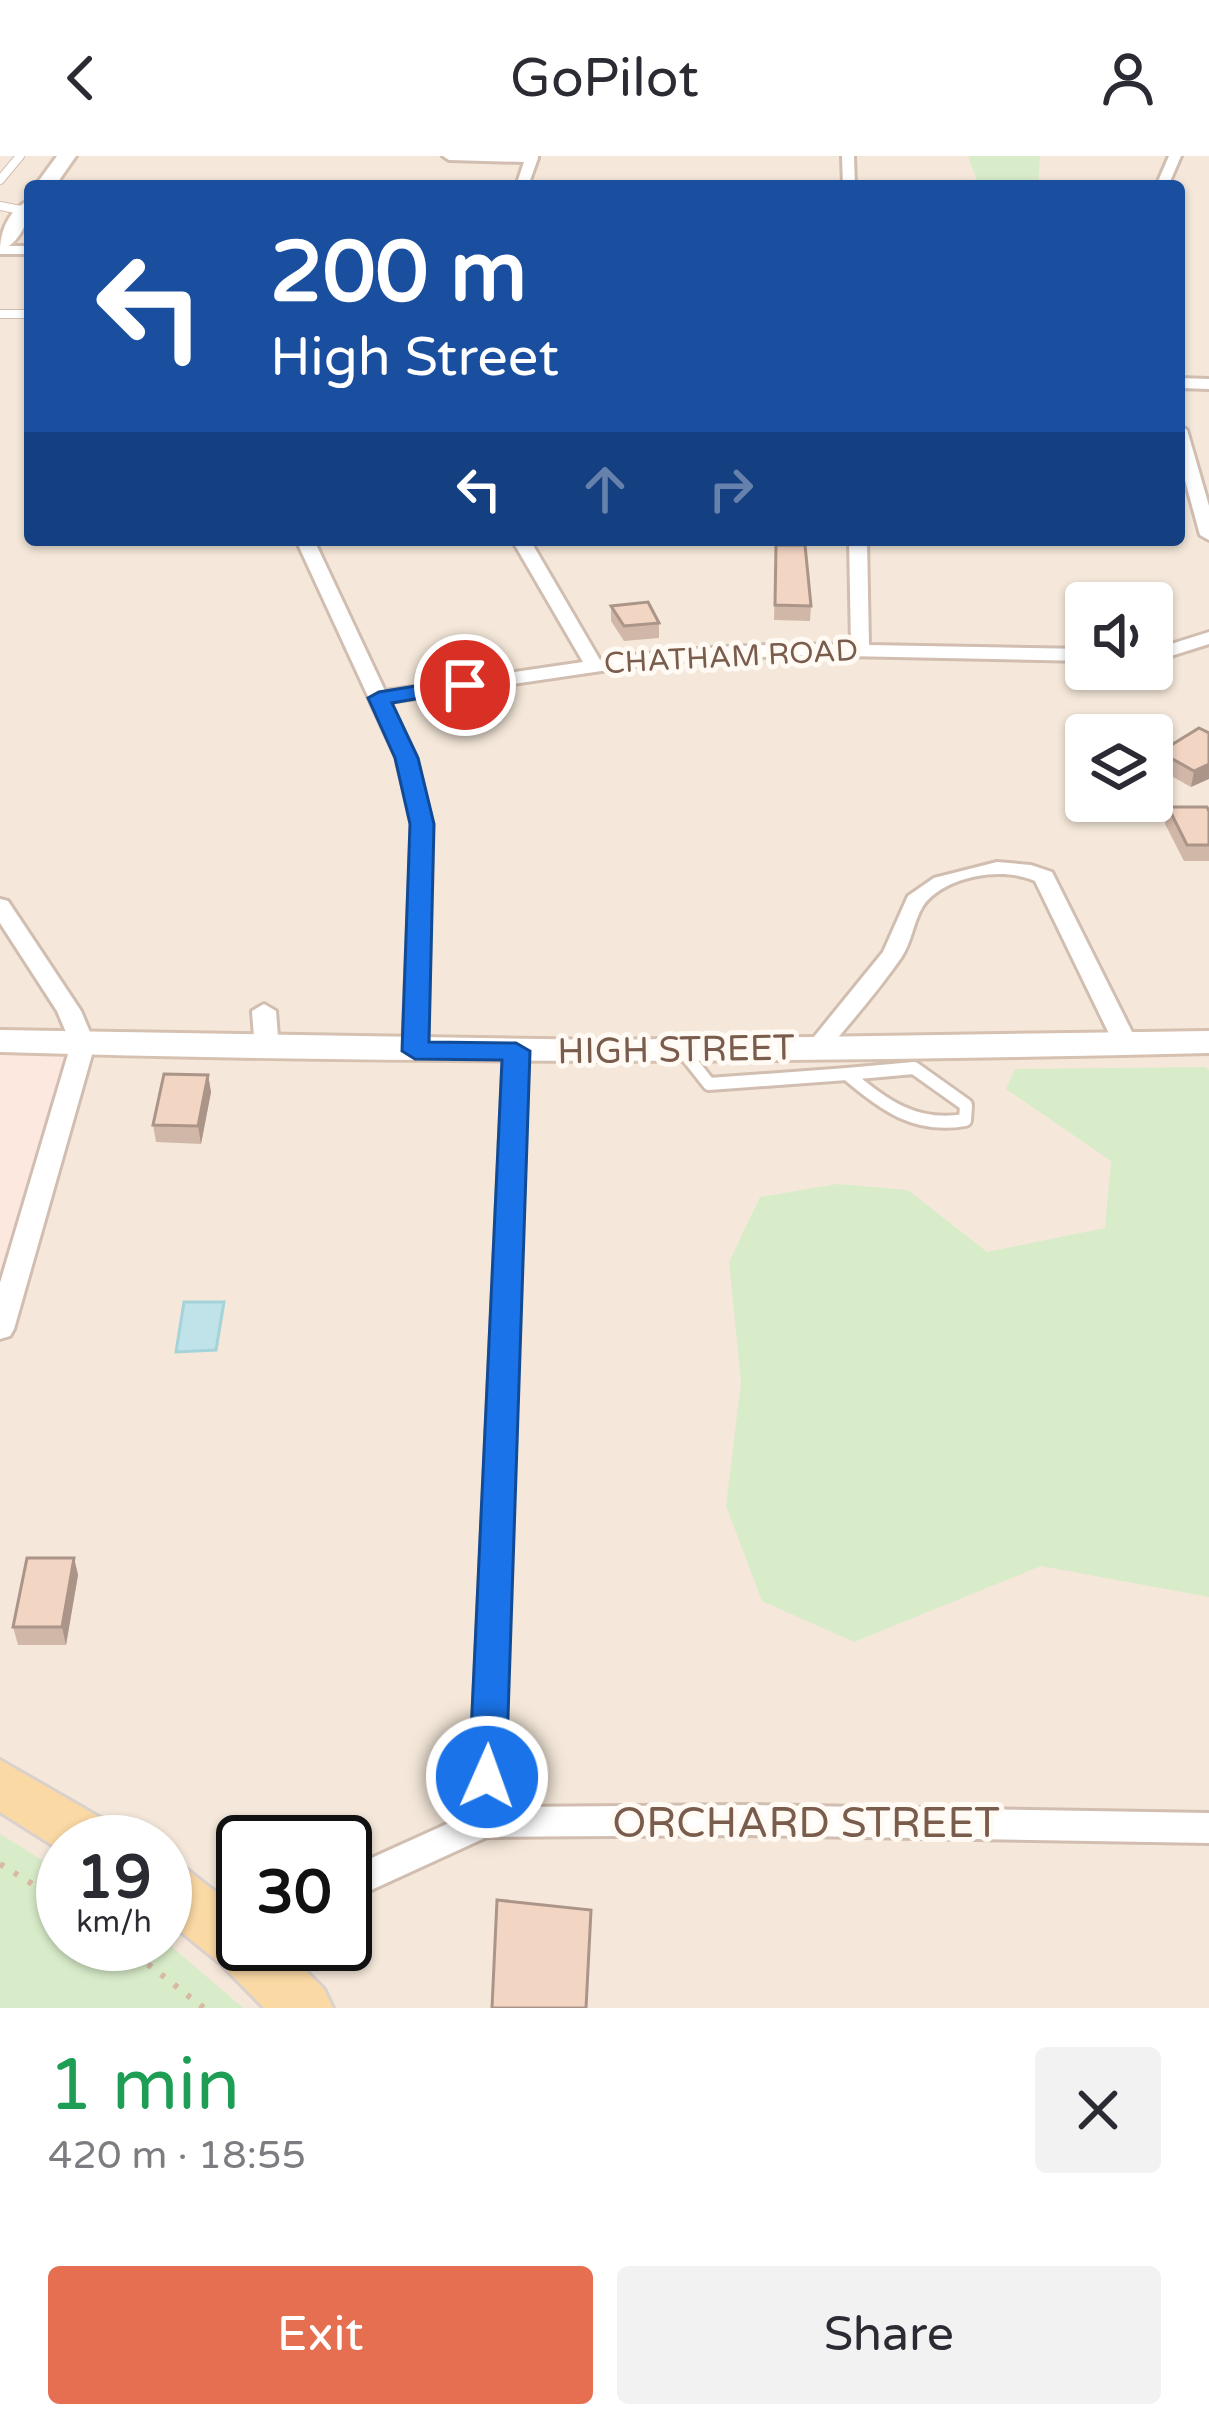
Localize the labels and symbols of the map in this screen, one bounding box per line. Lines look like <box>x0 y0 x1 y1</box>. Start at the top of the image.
street label: CHATHAM ROAD <box>603 632 859 682</box>
pin <box>414 634 516 736</box>
street label: HIGH STREET <box>557 1026 795 1074</box>
position arrow <box>424 1714 550 1840</box>
street label: ORCHARD STREET <box>612 1798 1000 1849</box>
speed limit sign: 30 <box>216 1815 372 1971</box>

